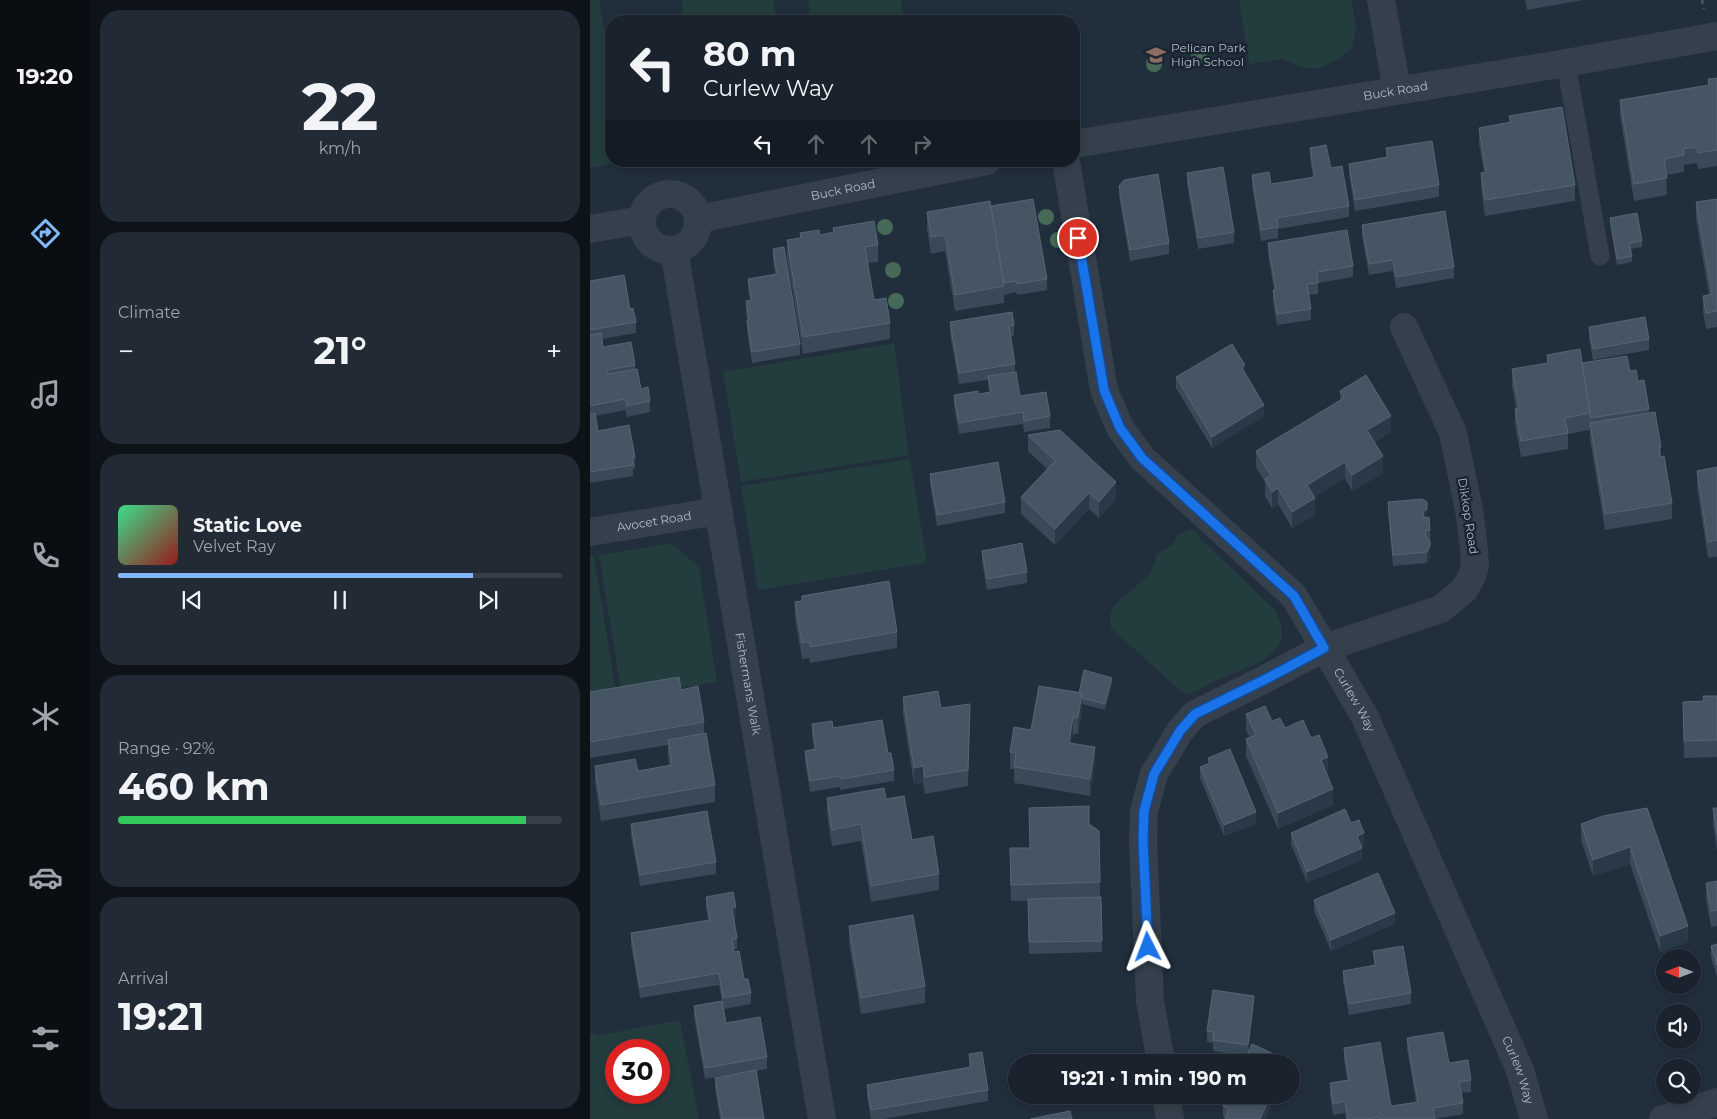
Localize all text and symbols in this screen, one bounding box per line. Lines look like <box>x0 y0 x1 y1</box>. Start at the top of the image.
text: 80 m <box>703 32 797 75</box>
icon: left <box>620 35 685 100</box>
place label: Pelican Park High School <box>1171 40 1246 69</box>
school or university icon: Pelican Park High School <box>1145 44 1167 66</box>
text: 19:20 <box>17 63 73 90</box>
text: 22 <box>302 67 378 146</box>
text: Curlew Way <box>703 75 833 102</box>
street label: Buck Road <box>1362 78 1429 103</box>
icon: left <box>749 130 777 158</box>
icon: ahead <box>802 130 830 158</box>
icon: ahead <box>855 130 883 158</box>
icon: right <box>908 130 936 158</box>
text: km/h <box>319 139 361 158</box>
street label: Buck Road <box>809 176 877 203</box>
icon: directions <box>28 216 63 251</box>
pin <box>1057 217 1099 259</box>
icon: arrive <box>1064 224 1092 252</box>
text: Climate <box>118 303 180 322</box>
text: 21° <box>313 327 367 374</box>
text: − <box>118 334 134 368</box>
text: + <box>546 334 562 368</box>
icon: music <box>28 377 63 412</box>
street label: Dikkop Road <box>1455 477 1482 555</box>
street label: Avocet Road <box>616 508 693 535</box>
text: Static Love <box>193 514 302 537</box>
text: Velvet Ray <box>193 537 275 556</box>
icon: phone <box>28 538 63 573</box>
icon: previous <box>178 586 206 614</box>
icon: pause <box>326 586 354 614</box>
icon: next <box>474 586 502 614</box>
street label: Fishermans Walk <box>732 631 765 737</box>
street label: Curlew Way <box>1331 665 1379 734</box>
icon: climate <box>28 699 63 734</box>
text: Range · 92% <box>118 739 215 758</box>
text: 460 km <box>118 763 270 810</box>
icon: car <box>28 860 63 895</box>
position arrow <box>1121 920 1173 972</box>
north arrow <box>1656 949 1701 994</box>
map controls <box>1656 949 1701 1104</box>
text: Arrival <box>118 969 168 988</box>
text: 19:21 <box>118 993 204 1040</box>
button: sound <box>1656 1004 1701 1049</box>
icon: filters <box>28 1021 63 1056</box>
street label: Curlew Way <box>1499 1034 1537 1106</box>
speed limit sign: 30 <box>605 1039 670 1104</box>
button: search <box>1656 1059 1701 1104</box>
text: 19:21 · 1 min · 190 m <box>1061 1067 1247 1090</box>

